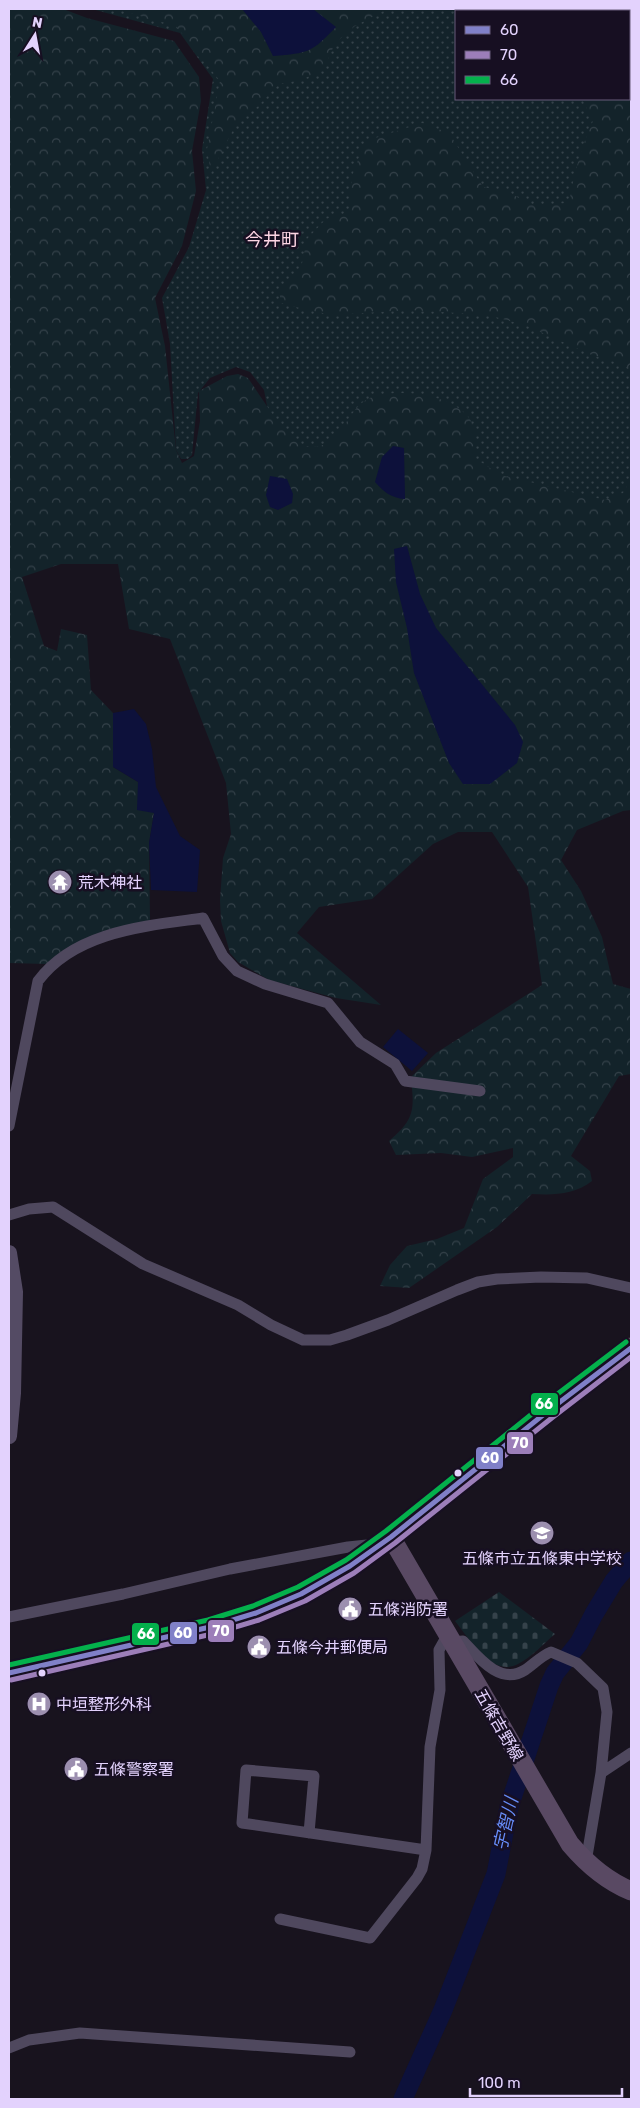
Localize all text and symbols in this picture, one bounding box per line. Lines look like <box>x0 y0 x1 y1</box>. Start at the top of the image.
north arrow <box>10 10 60 60</box>
legend <box>455 10 630 100</box>
text: N <box>31 13 44 32</box>
text: 60 <box>500 21 519 39</box>
text: 70 <box>500 46 517 64</box>
text: 66 <box>500 71 518 89</box>
district label: 今井町 <box>245 229 299 251</box>
temple icon: 荒木神社 <box>47 869 73 895</box>
place label: 荒木神社 <box>78 873 142 892</box>
line badge: 66 <box>530 1392 559 1416</box>
text: 66 <box>535 1396 553 1413</box>
line badge: 70 <box>506 1431 534 1455</box>
text: 70 <box>511 1435 529 1452</box>
line badge: 60 <box>475 1446 504 1470</box>
text: 60 <box>481 1450 499 1467</box>
unlabelled marker <box>453 1468 463 1478</box>
school or university icon: 五條市立五條東中学校 <box>529 1520 555 1546</box>
place label: 五條市立五條東中学校 <box>462 1549 622 1568</box>
public building icon: 五條消防署 <box>337 1596 363 1622</box>
place label: 五條消防署 <box>368 1600 448 1619</box>
line badge: 70 <box>207 1619 235 1643</box>
line badge: 60 <box>169 1621 198 1645</box>
line badge: 66 <box>131 1622 160 1646</box>
text: 70 <box>212 1623 230 1640</box>
text: 60 <box>174 1625 192 1642</box>
text: 66 <box>137 1626 155 1643</box>
public building icon: 五條今井郵便局 <box>246 1634 272 1660</box>
place label: 五條今井郵便局 <box>276 1638 388 1657</box>
unlabelled marker <box>37 1668 47 1678</box>
street label: 五條吉野線 <box>471 1686 527 1764</box>
hospital icon: 中垣整形外科 <box>26 1691 52 1717</box>
place label: 中垣整形外科 <box>56 1695 152 1714</box>
public building icon: 五條警察署 <box>63 1756 89 1782</box>
place label: 五條警察署 <box>94 1760 174 1779</box>
water label: 宇智川 <box>489 1793 523 1853</box>
scale bar <box>470 2066 622 2098</box>
text: 100 m <box>478 2074 520 2092</box>

